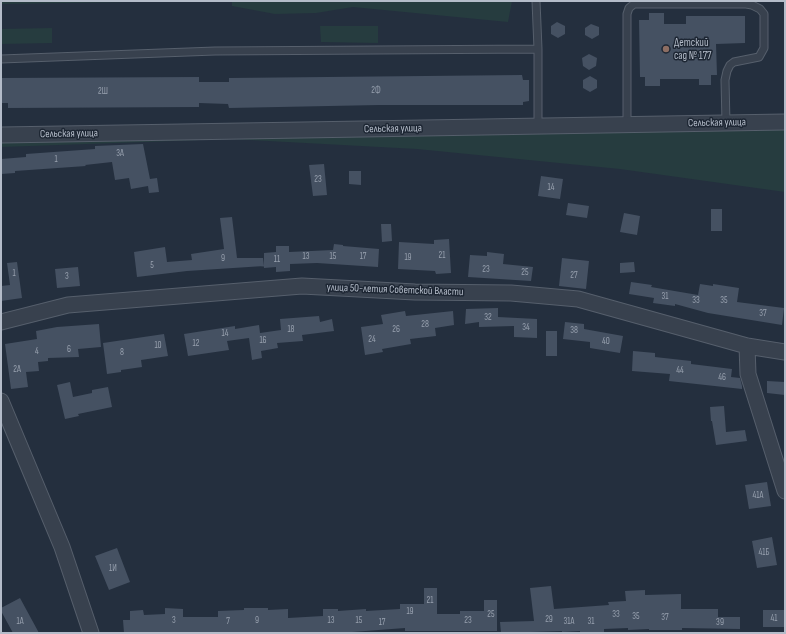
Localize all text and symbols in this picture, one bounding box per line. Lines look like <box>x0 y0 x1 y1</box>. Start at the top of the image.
place label: Детский сад № 177 <box>674 36 711 62</box>
marker: Детский сад № 177 <box>661 44 671 54</box>
house number: 2Ф <box>371 86 381 96</box>
house number: 2Ш <box>98 87 108 97</box>
street label: Сельская улица <box>688 116 746 130</box>
street label: Сельская улица <box>364 122 422 136</box>
street label: Сельская улица <box>40 127 98 141</box>
house number: 3А <box>116 149 124 159</box>
house number: 1 <box>54 155 58 165</box>
house number: 23 <box>314 175 322 185</box>
house number: 14 <box>548 183 554 193</box>
house number: 21 <box>439 251 445 261</box>
house number: 13 <box>303 252 309 262</box>
house number: 15 <box>330 252 336 262</box>
house number: 17 <box>360 252 366 262</box>
house number: 19 <box>404 253 412 263</box>
house number: 9 <box>221 254 225 264</box>
house number: 11 <box>274 255 280 265</box>
house number: 5 <box>150 261 154 271</box>
house number: 23 <box>482 265 490 275</box>
house number: 25 <box>521 268 529 278</box>
house number: 1 <box>12 269 16 279</box>
house number: 27 <box>570 271 578 281</box>
house number: 3 <box>65 272 69 282</box>
street label: улица 50-летия Советской Власти <box>326 281 464 299</box>
house number: 31 <box>662 292 668 302</box>
house number: 33 <box>692 296 700 306</box>
house number: 35 <box>720 296 728 306</box>
house number: 37 <box>759 309 767 319</box>
house number: 32 <box>484 313 492 323</box>
house number: 28 <box>421 320 429 330</box>
house number: 34 <box>522 323 530 333</box>
house number: 18 <box>287 325 295 335</box>
house number: 26 <box>392 325 400 335</box>
house number: 38 <box>570 326 578 336</box>
house number: 14 <box>222 329 228 339</box>
house number: 24 <box>368 335 376 345</box>
house number: 16 <box>259 336 267 346</box>
house number: 40 <box>602 337 610 347</box>
house number: 12 <box>193 339 199 349</box>
house number: 10 <box>154 341 162 351</box>
house number: 6 <box>67 345 71 355</box>
house number: 4 <box>35 347 39 357</box>
house number: 8 <box>120 348 124 358</box>
house number: 2А <box>13 365 21 375</box>
house number: 44 <box>676 366 684 376</box>
house number: 46 <box>718 373 726 383</box>
house number: 41А <box>753 491 763 501</box>
house number: 41Б <box>759 548 769 558</box>
house number: 1И <box>109 564 117 574</box>
house number: 21 <box>427 596 433 606</box>
house number: 19 <box>406 607 414 617</box>
house number: 25 <box>487 610 495 620</box>
house number: 33 <box>612 610 620 620</box>
house number: 35 <box>632 612 640 622</box>
house number: 37 <box>661 613 669 623</box>
house number: 41 <box>771 614 777 624</box>
house number: 29 <box>545 615 553 625</box>
house number: 3 <box>172 616 176 626</box>
house number: 9 <box>255 616 259 626</box>
house number: 13 <box>328 616 334 626</box>
house number: 15 <box>356 616 362 626</box>
house number: 23 <box>464 616 472 626</box>
house number: 1А <box>16 617 24 627</box>
house number: 7 <box>226 617 230 627</box>
house number: 31А <box>564 617 574 627</box>
house number: 31 <box>588 617 594 627</box>
house number: 17 <box>379 618 385 628</box>
house number: 39 <box>716 618 724 628</box>

